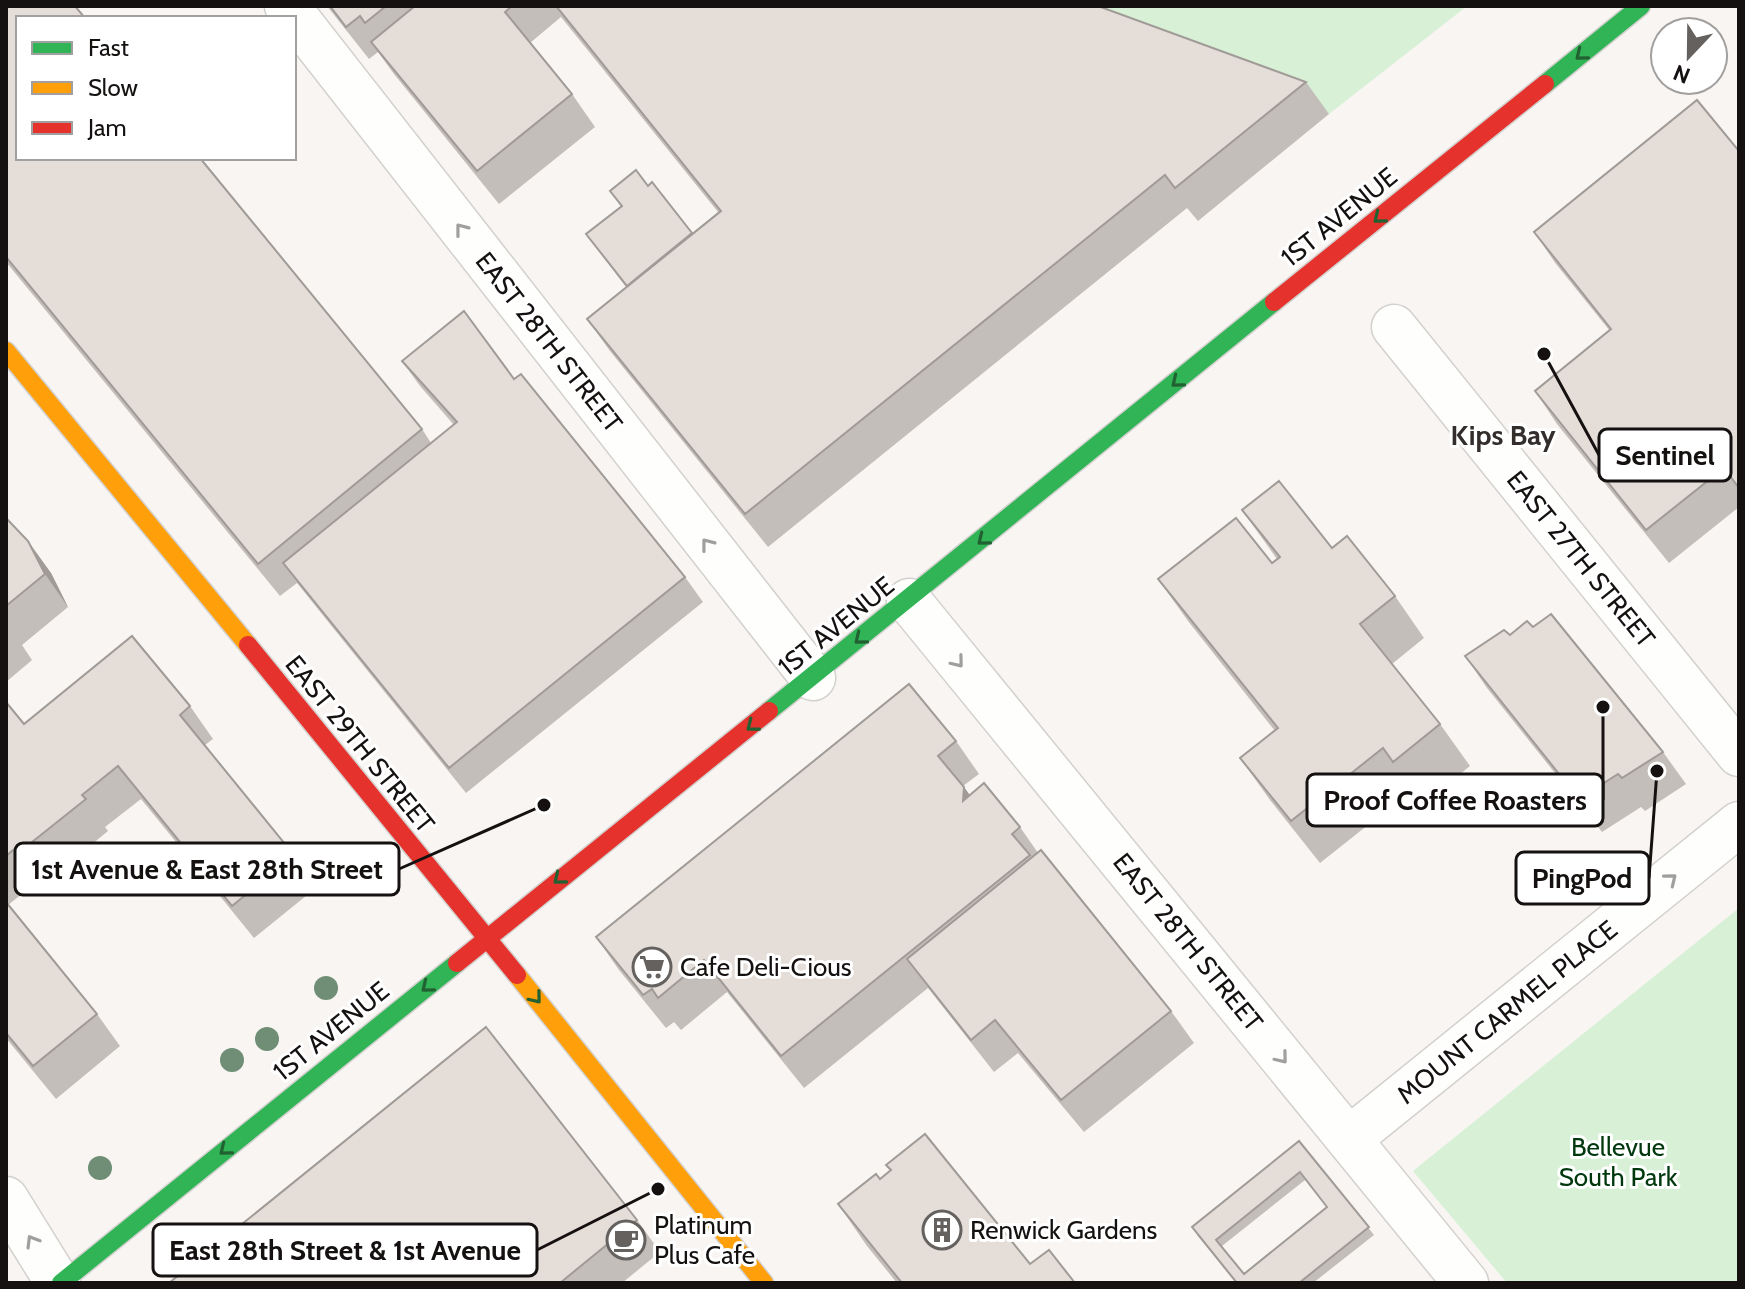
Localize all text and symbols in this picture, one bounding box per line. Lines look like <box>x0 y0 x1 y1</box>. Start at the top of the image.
legend <box>16 16 296 160</box>
north arrow <box>1649 16 1729 96</box>
text: Fast <box>88 33 129 62</box>
one-way arrow <box>1576 45 1590 60</box>
text: N <box>1669 59 1694 90</box>
text: Slow <box>88 73 138 102</box>
text: Jam <box>87 113 126 142</box>
street label: 1ST AVENUE <box>1275 161 1403 273</box>
one-way arrow <box>1373 209 1388 223</box>
one-way arrow <box>456 224 471 238</box>
street label: EAST 28TH STREET <box>469 245 629 439</box>
one-way arrow <box>1171 372 1186 387</box>
district label: Kips Bay <box>1450 418 1556 452</box>
callout: Sentinel <box>1599 429 1731 481</box>
text: Sentinel <box>1615 438 1715 472</box>
street label: EAST 27TH STREET <box>1500 464 1662 654</box>
one-way arrow <box>978 530 992 545</box>
one-way arrow <box>703 538 717 553</box>
street label: 1ST AVENUE <box>772 570 900 682</box>
one-way arrow <box>855 630 870 644</box>
street label: EAST 29TH STREET <box>279 649 441 839</box>
one-way arrow <box>948 652 963 667</box>
one-way arrow <box>746 717 761 731</box>
callout: Proof Coffee Roasters <box>1307 774 1603 826</box>
text: Proof Coffee Roasters <box>1323 783 1587 817</box>
callout: 1st Avenue & East 28th Street <box>15 843 399 895</box>
street label: EAST 28TH STREET <box>1106 846 1270 1038</box>
text: 1st Avenue & East 28th Street <box>31 852 383 886</box>
callout: PingPod <box>1516 852 1649 904</box>
text: PingPod <box>1532 861 1632 895</box>
one-way arrow <box>553 869 568 883</box>
one-way arrow <box>1662 874 1676 889</box>
street label: MOUNT CARMEL PLACE <box>1391 913 1623 1111</box>
supermarket icon: Cafe Deli-Cious <box>631 946 673 988</box>
place label: Cafe Deli-Cious <box>680 951 852 983</box>
street label: 1ST AVENUE <box>267 975 395 1087</box>
one-way arrow <box>422 977 436 992</box>
one-way arrow <box>526 989 541 1003</box>
one-way arrow <box>1272 1049 1287 1063</box>
park label: Bellevue South Park <box>1559 1131 1678 1193</box>
one-way arrow <box>219 1141 234 1155</box>
place label: Platinum Plus Cafe <box>654 1209 755 1271</box>
building icon: Renwick Gardens <box>921 1209 963 1251</box>
place label: Renwick Gardens <box>970 1214 1158 1246</box>
cafe icon: Platinum Plus Cafe <box>605 1219 647 1261</box>
callout: East 28th Street & 1st Avenue <box>153 1224 537 1276</box>
text: East 28th Street & 1st Avenue <box>169 1233 521 1267</box>
one-way arrow <box>27 1235 42 1250</box>

